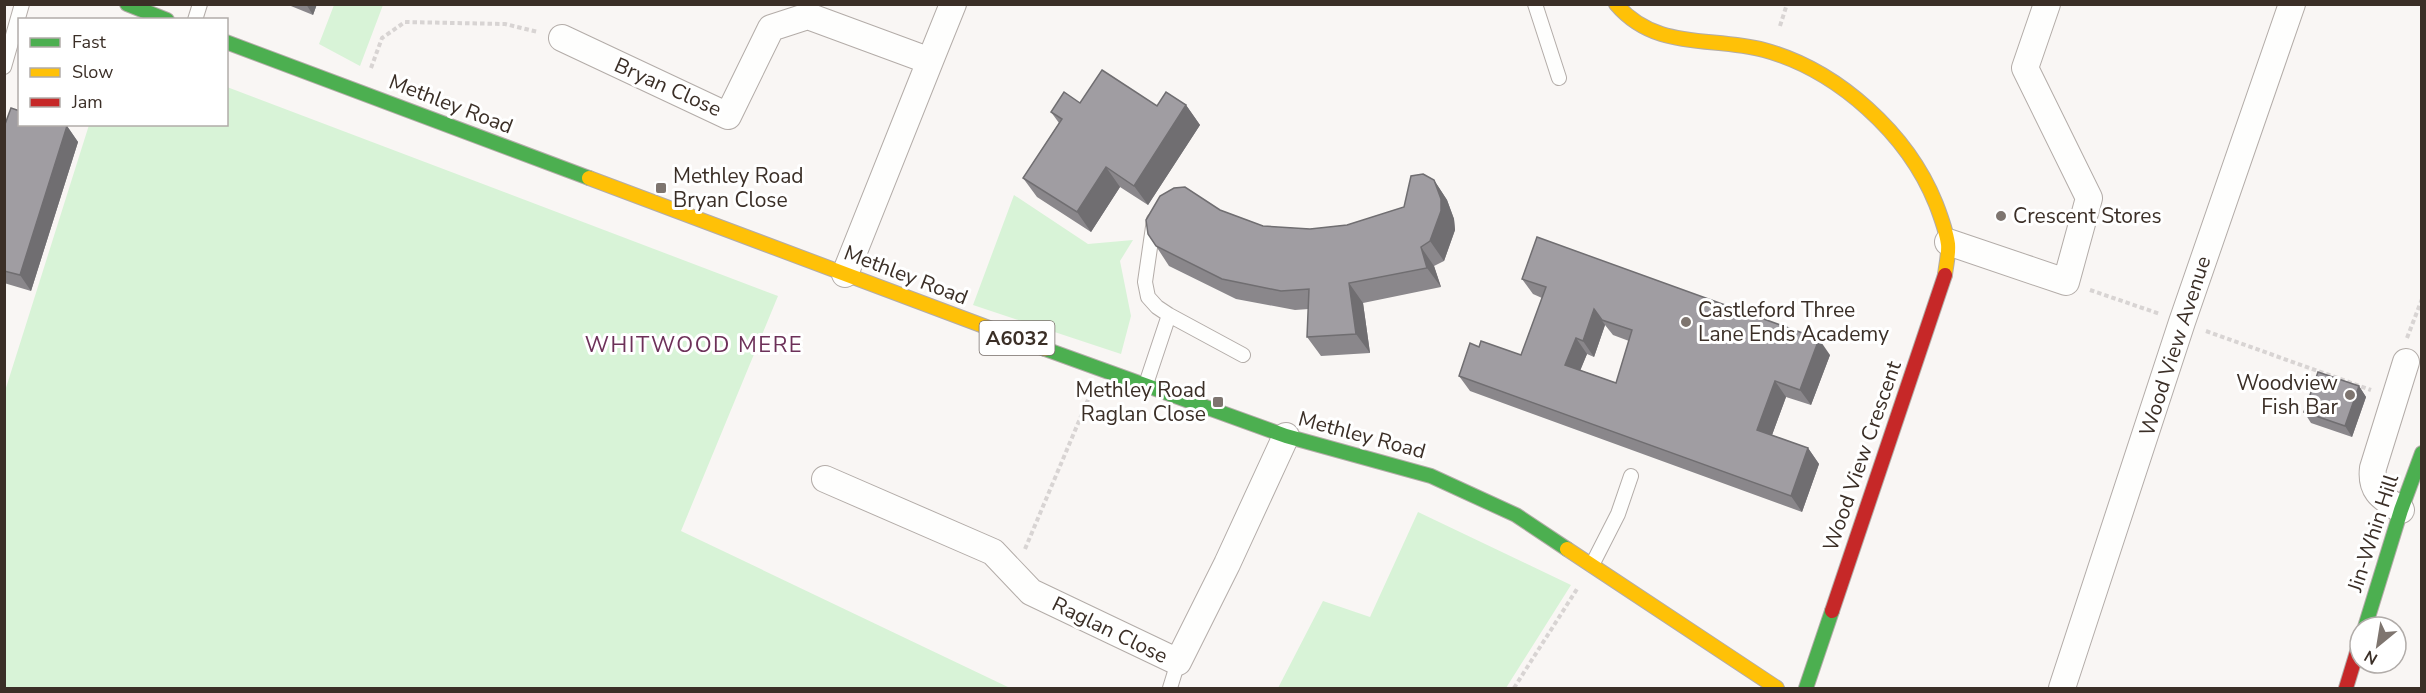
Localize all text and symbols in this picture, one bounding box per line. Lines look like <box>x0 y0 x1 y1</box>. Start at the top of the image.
legend <box>18 18 228 126</box>
text: Fast <box>72 30 107 54</box>
street label: Bryan Close <box>610 51 726 123</box>
text: Slow <box>72 60 113 84</box>
street label: Methley Road <box>385 68 517 140</box>
text: Jam <box>71 90 103 114</box>
place label: Methley Road Bryan Close <box>673 162 804 214</box>
marker: Methley Road Bryan Close <box>654 181 668 195</box>
place label: Crescent Stores <box>2013 202 2162 230</box>
marker: Crescent Stores <box>1994 209 2008 223</box>
street label: Methley Road <box>840 239 972 311</box>
street label: Wood View Avenue <box>2133 252 2217 440</box>
place label: Castleford Three Lane Ends Academy <box>1698 296 1889 348</box>
marker: Castleford Three Lane Ends Academy <box>1679 315 1693 329</box>
road number: A6032 <box>980 321 1054 355</box>
district label: WHITWOOD MERE <box>585 330 803 360</box>
street label: Wood View Crescent <box>1816 357 1908 555</box>
place label: Woodview Fish Bar <box>2236 369 2338 421</box>
place label: Methley Road Raglan Close <box>1075 376 1206 428</box>
marker: Woodview Fish Bar <box>2343 388 2357 402</box>
marker: Methley Road Raglan Close <box>1211 395 1225 409</box>
street label: Methley Road <box>1295 405 1429 465</box>
street label: Jin-Whin Hill <box>2341 470 2405 596</box>
street label: Raglan Close <box>1048 590 1172 670</box>
north arrow <box>2348 615 2408 675</box>
text: N <box>2360 645 2382 670</box>

